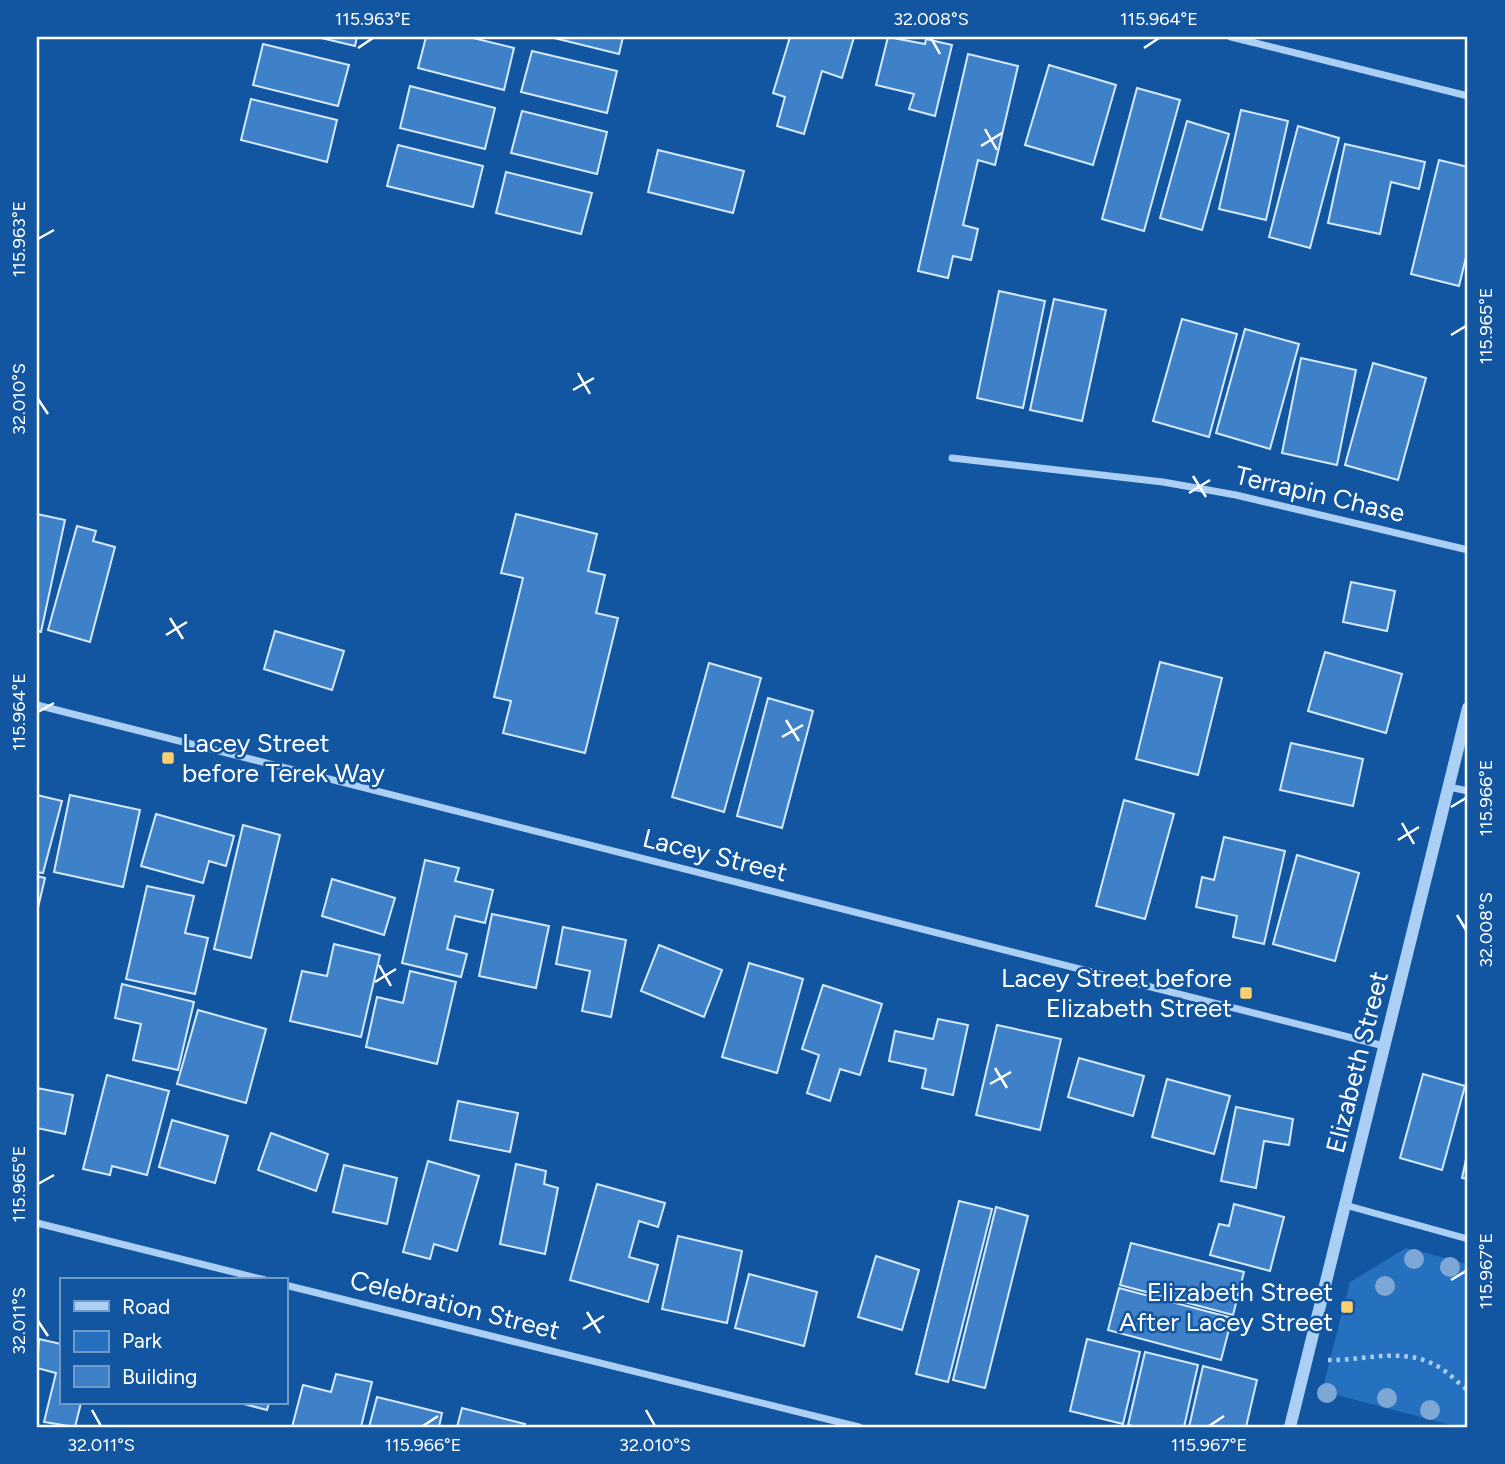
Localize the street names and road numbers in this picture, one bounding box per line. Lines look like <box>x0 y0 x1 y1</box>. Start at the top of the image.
street label: Terrapin Chase <box>1232 459 1408 529</box>
street label: Lacey Street <box>640 822 791 888</box>
street label: Elizabeth Street <box>1319 968 1395 1156</box>
street label: Celebration Street <box>347 1263 563 1347</box>

